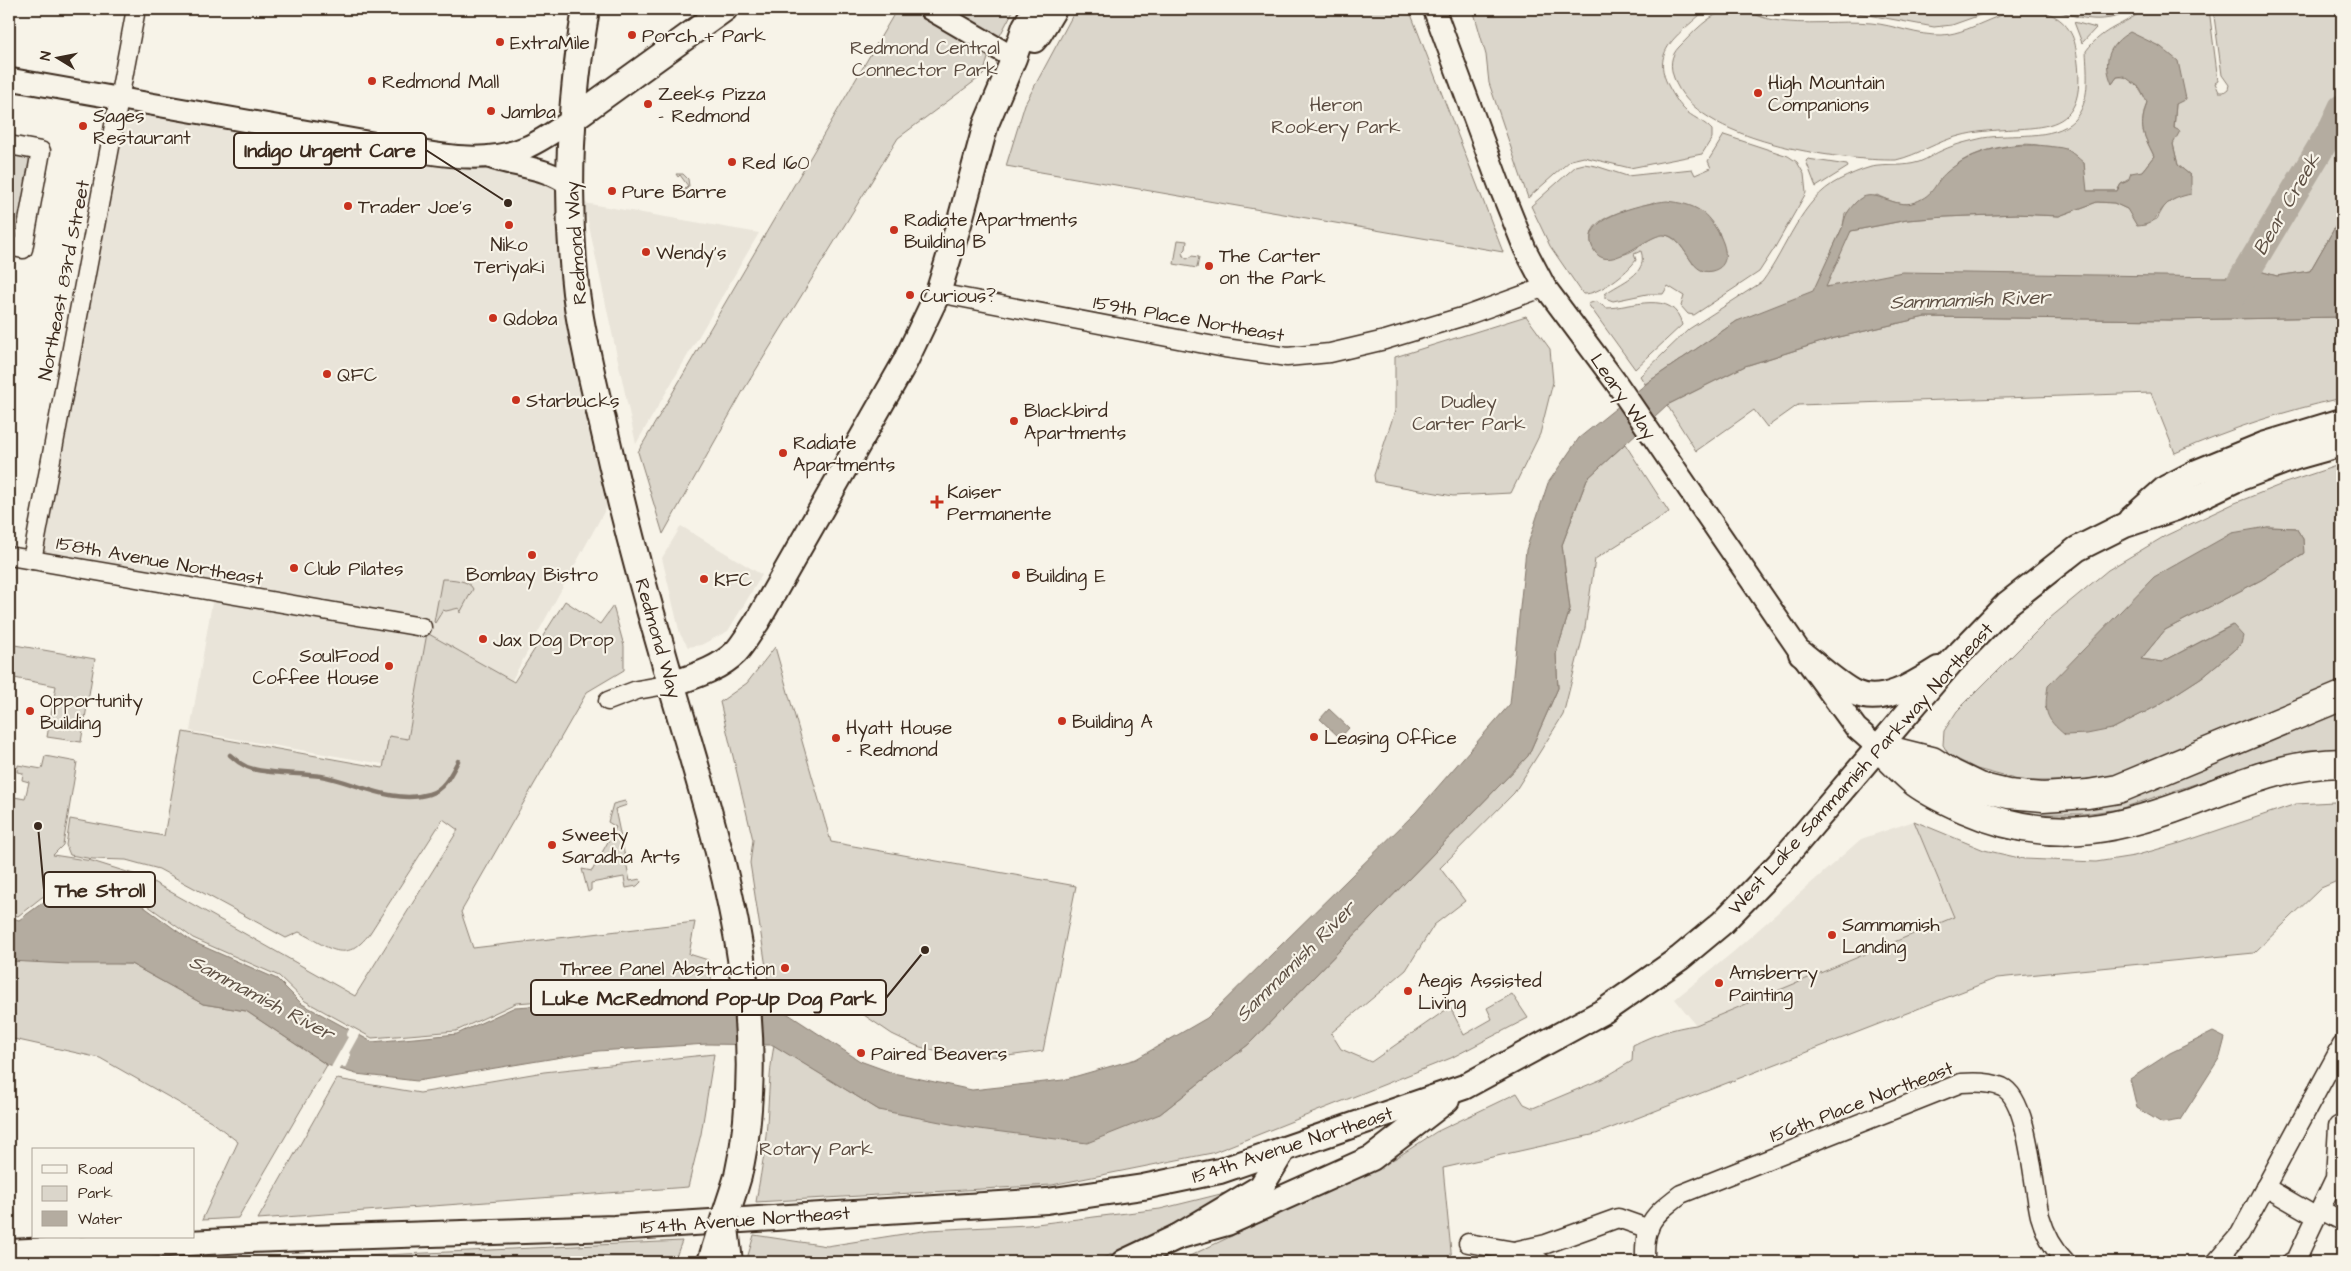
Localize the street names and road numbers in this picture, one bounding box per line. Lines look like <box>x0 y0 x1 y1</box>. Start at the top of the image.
street label: Northeast 83rd Street <box>32 178 97 383</box>
street label: Redmond Way <box>559 180 595 306</box>
street label: 159th Place Northeast <box>1091 289 1287 350</box>
street label: Leary Way <box>1582 348 1663 446</box>
street label: 158th Avenue Northeast <box>54 530 266 593</box>
street label: Redmond Way <box>627 575 688 702</box>
street label: West Lake Sammamish Parkway Northeast <box>1722 617 2001 922</box>
street label: 156th Place Northeast <box>1766 1055 1957 1150</box>
street label: 154th Avenue Northeast <box>1188 1100 1397 1191</box>
street label: 154th Avenue Northeast <box>639 1200 851 1241</box>

